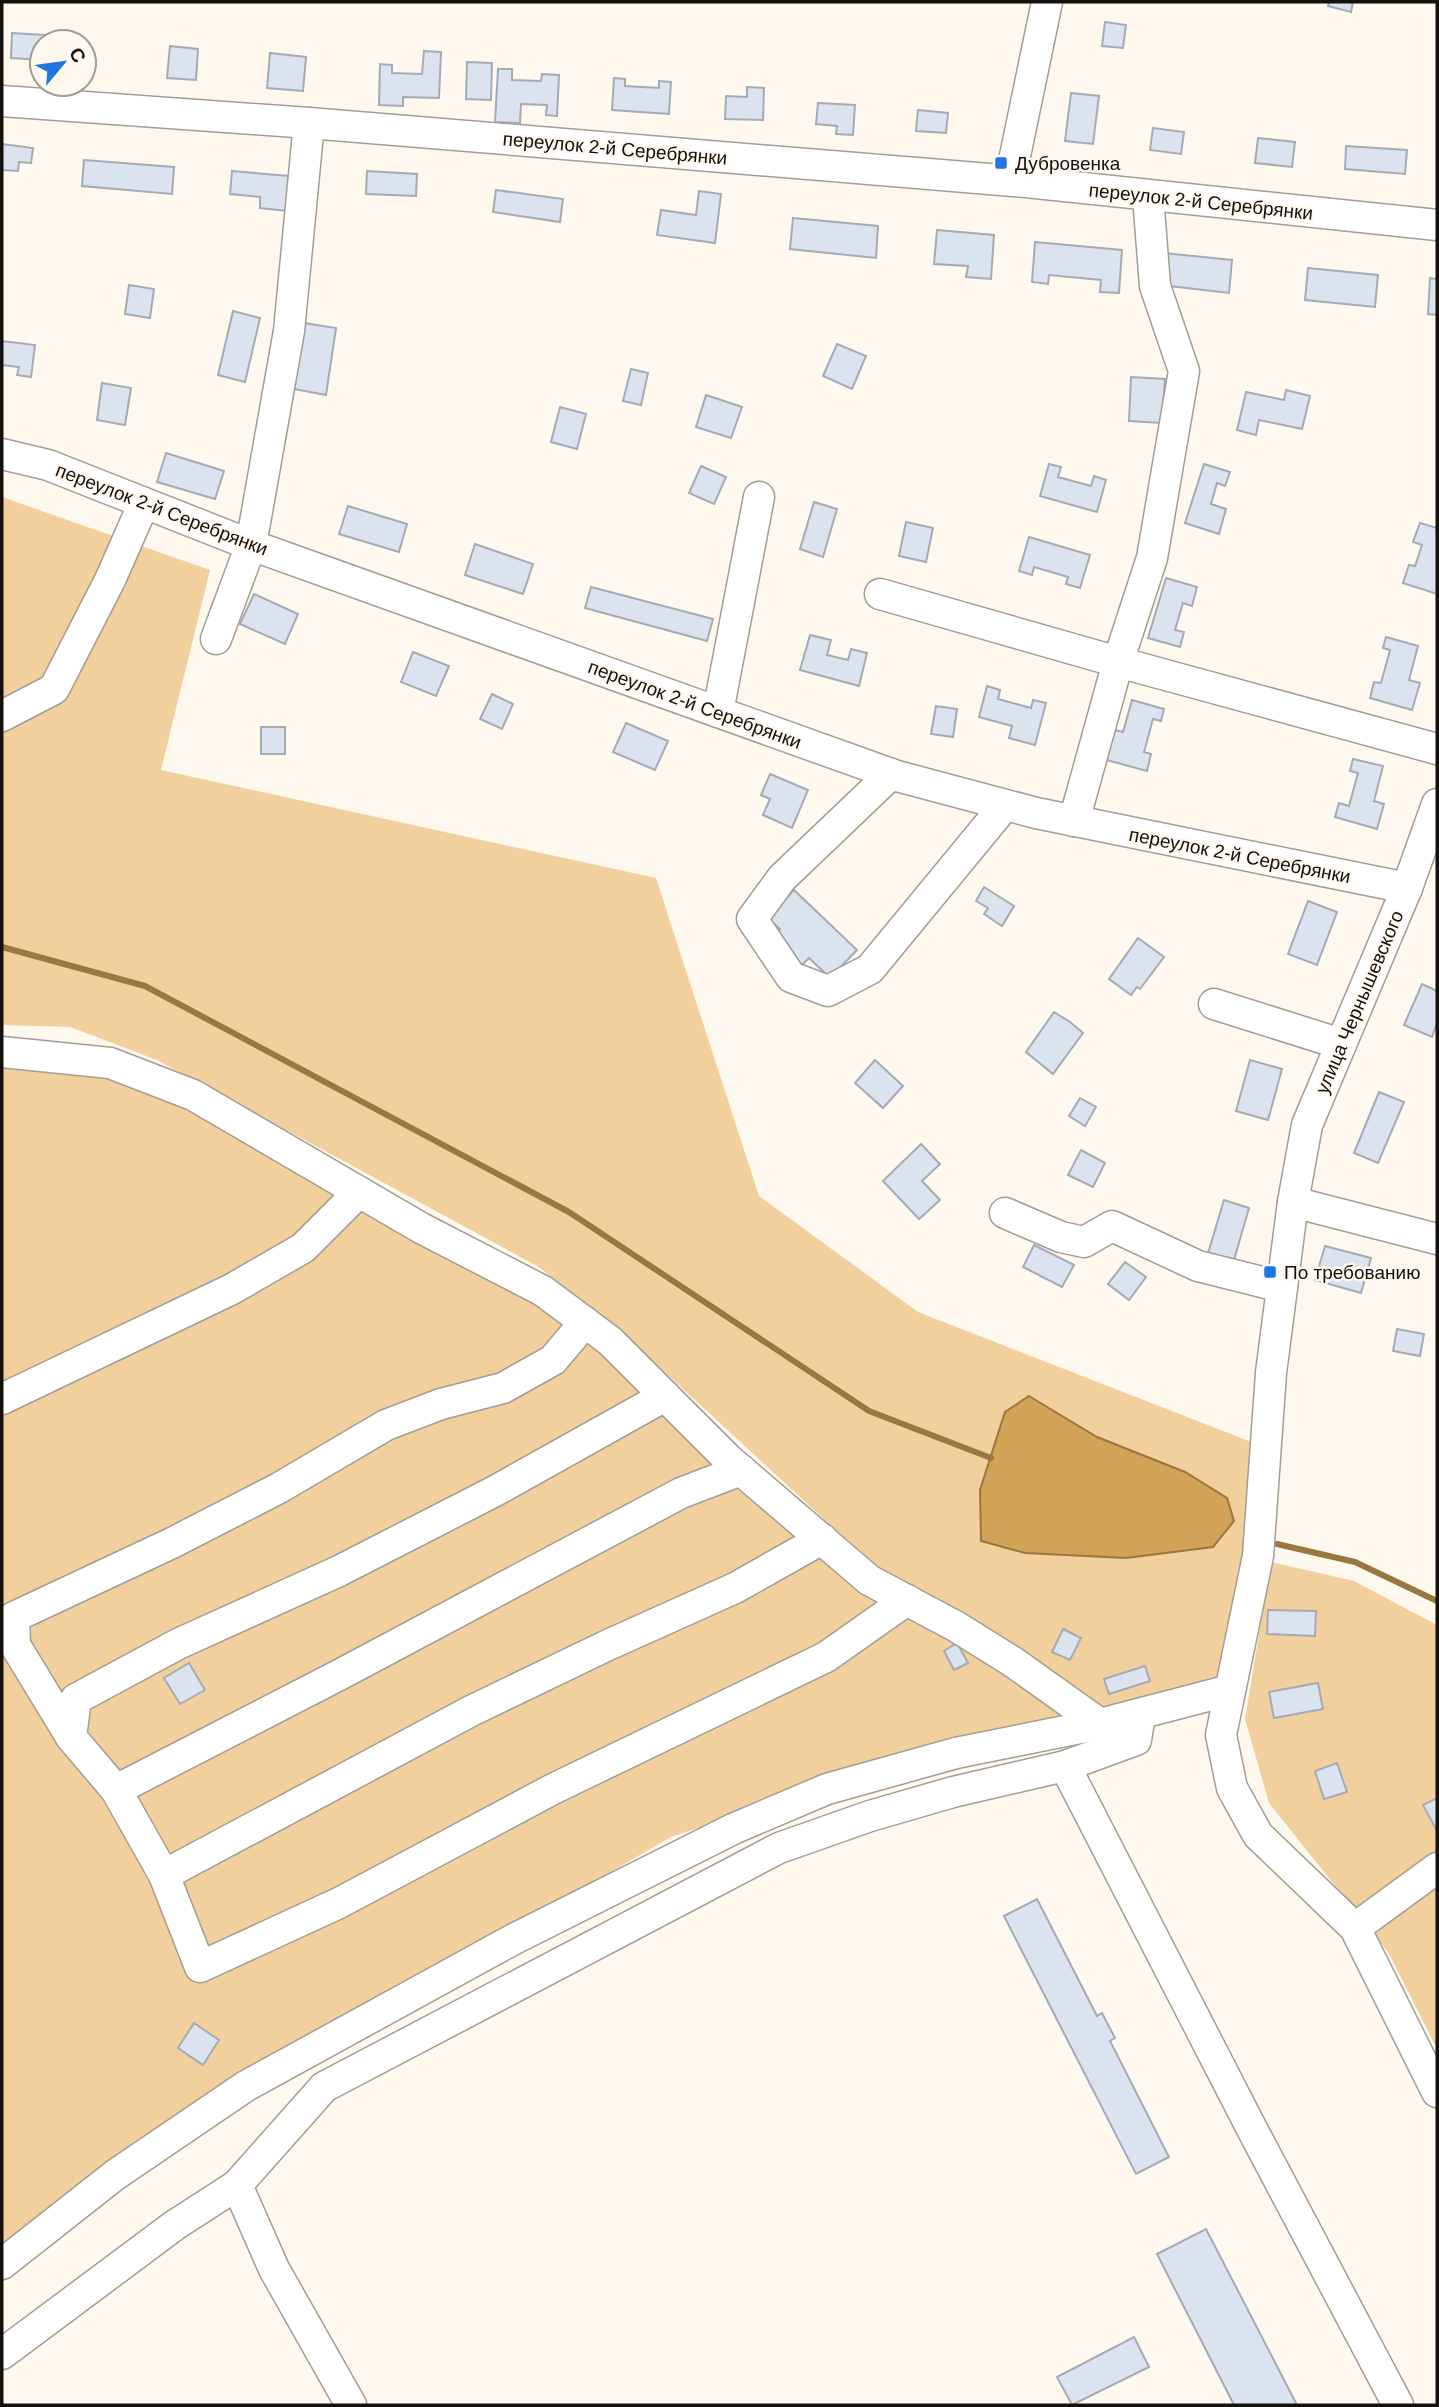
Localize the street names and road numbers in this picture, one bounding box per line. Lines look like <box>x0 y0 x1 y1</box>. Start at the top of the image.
street label: переулок 2-й Серебрянки <box>502 128 728 169</box>
street label: переулок 2-й Серебрянки <box>1088 179 1314 224</box>
street label: переулок 2-й Серебрянки <box>53 459 271 560</box>
street label: переулок 2-й Серебрянки <box>585 656 804 753</box>
street label: переулок 2-й Серебрянки <box>1127 824 1352 887</box>
street label: улица Чернышевского <box>1311 908 1408 1097</box>

